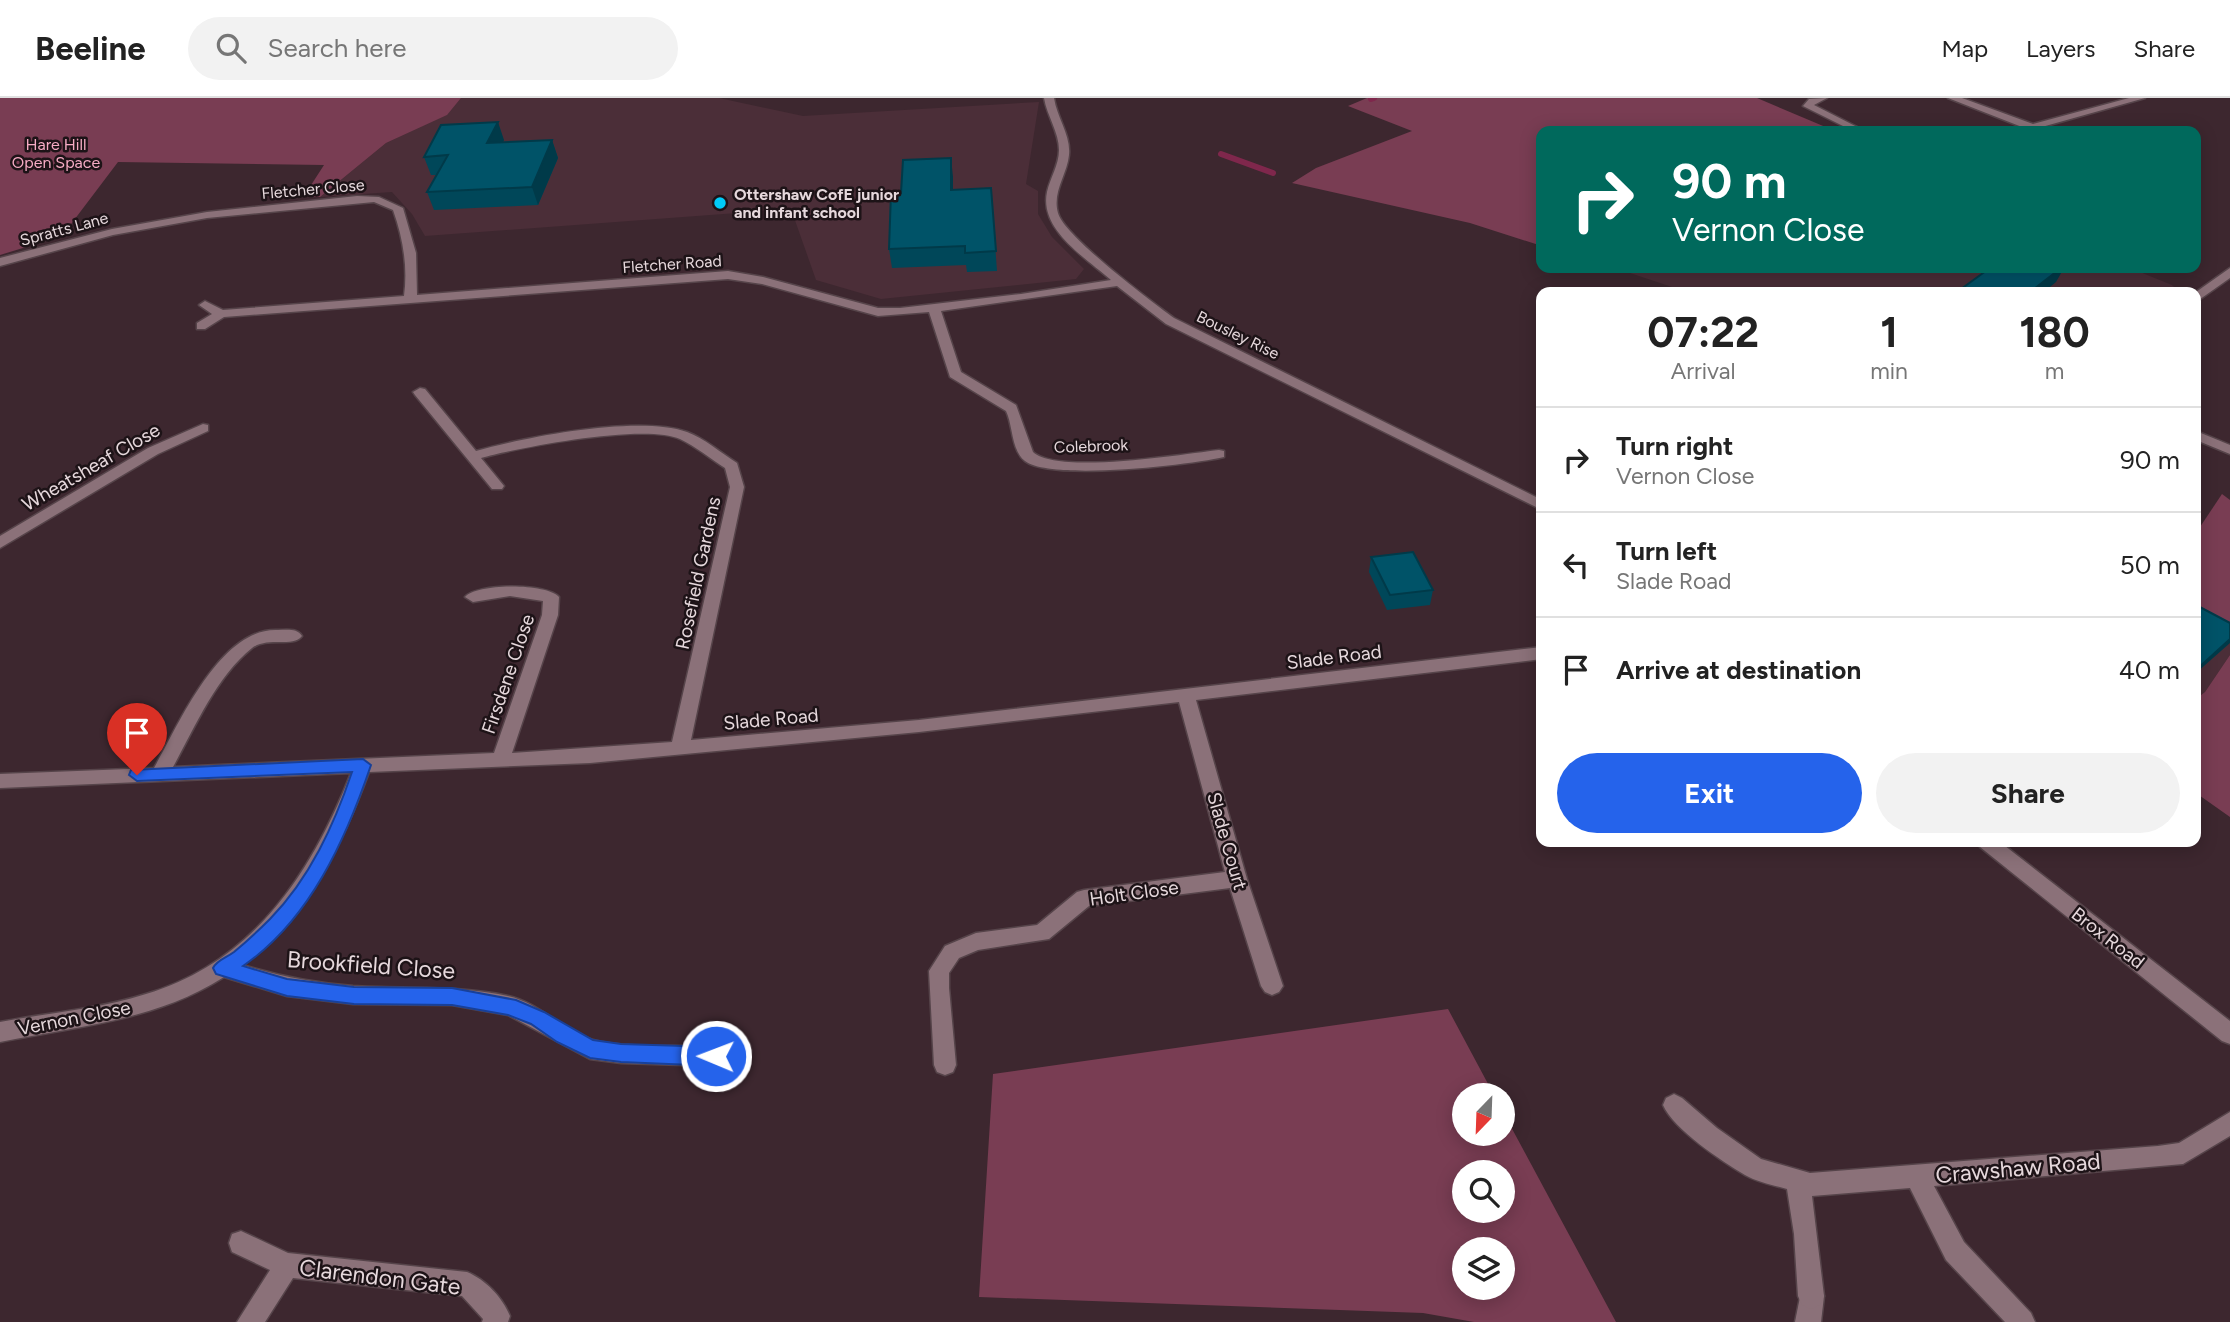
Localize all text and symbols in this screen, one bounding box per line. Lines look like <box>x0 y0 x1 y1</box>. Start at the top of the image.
search box <box>188 17 678 80</box>
text: Beeline <box>35 29 146 68</box>
icon: search <box>212 29 250 67</box>
text: Search here <box>268 32 406 64</box>
text: Map <box>1941 34 1988 63</box>
text: Layers <box>2026 34 2095 63</box>
text: Share <box>2133 34 2195 63</box>
park label: Hare Hill Open Space <box>12 135 100 172</box>
text: 90 m <box>1672 151 1787 210</box>
icon: right <box>1557 154 1648 245</box>
street label: Fletcher Close <box>261 175 365 203</box>
place label: Ottershaw CofE junior and infant school <box>734 185 899 222</box>
marker: Ottershaw CofE junior and infant school <box>712 195 728 211</box>
street label: Spratts Lane <box>18 208 110 250</box>
text: Vernon Close <box>1672 211 1864 249</box>
street label: Fletcher Road <box>622 251 722 277</box>
street label: Bousley Rise <box>1193 307 1283 363</box>
text: 07:22 <box>1647 307 1759 358</box>
text: 1 <box>1880 307 1898 358</box>
text: 180 <box>2019 307 2090 358</box>
text: Arrival <box>1671 357 1736 385</box>
text: min <box>1870 357 1908 385</box>
text: m <box>2045 357 2064 385</box>
street label: Wheatsheaf Close <box>18 418 164 516</box>
text: Turn right <box>1616 430 1733 462</box>
street label: Colebrook <box>1054 435 1129 457</box>
icon: right <box>1557 441 1595 479</box>
text: 90 m <box>2120 444 2180 476</box>
text: Vernon Close <box>1616 462 1754 490</box>
street label: Rosefield Gardens <box>671 494 725 651</box>
text: Turn left <box>1616 535 1717 567</box>
icon: left <box>1557 546 1595 584</box>
text: 50 m <box>2120 549 2180 581</box>
text: Slade Road <box>1616 567 1732 595</box>
street label: Firsdene Close <box>477 611 539 737</box>
street label: Slade Road <box>1285 640 1383 674</box>
icon: arrive <box>1557 651 1595 689</box>
text: Arrive at destination <box>1616 654 1861 686</box>
text: 40 m <box>2119 654 2180 686</box>
pin <box>107 703 167 775</box>
street label: Slade Road <box>722 703 820 735</box>
icon: arrive <box>118 714 156 752</box>
button: Exit <box>1557 753 1862 833</box>
button: Share <box>1876 753 2180 833</box>
street label: Slade Court <box>1202 789 1252 893</box>
street label: Holt Close <box>1088 875 1180 911</box>
street label: Brox Road <box>2067 902 2149 974</box>
street label: Brookfield Close <box>286 945 456 985</box>
street label: Vernon Close <box>16 996 132 1040</box>
position arrow <box>679 1019 753 1093</box>
north arrow <box>1452 1083 1516 1146</box>
map controls <box>1452 1083 1515 1300</box>
street label: Crawshaw Road <box>1934 1147 2102 1189</box>
button: search <box>1452 1160 1515 1223</box>
button: layers <box>1452 1237 1515 1300</box>
street label: Clarendon Gate <box>298 1253 462 1301</box>

